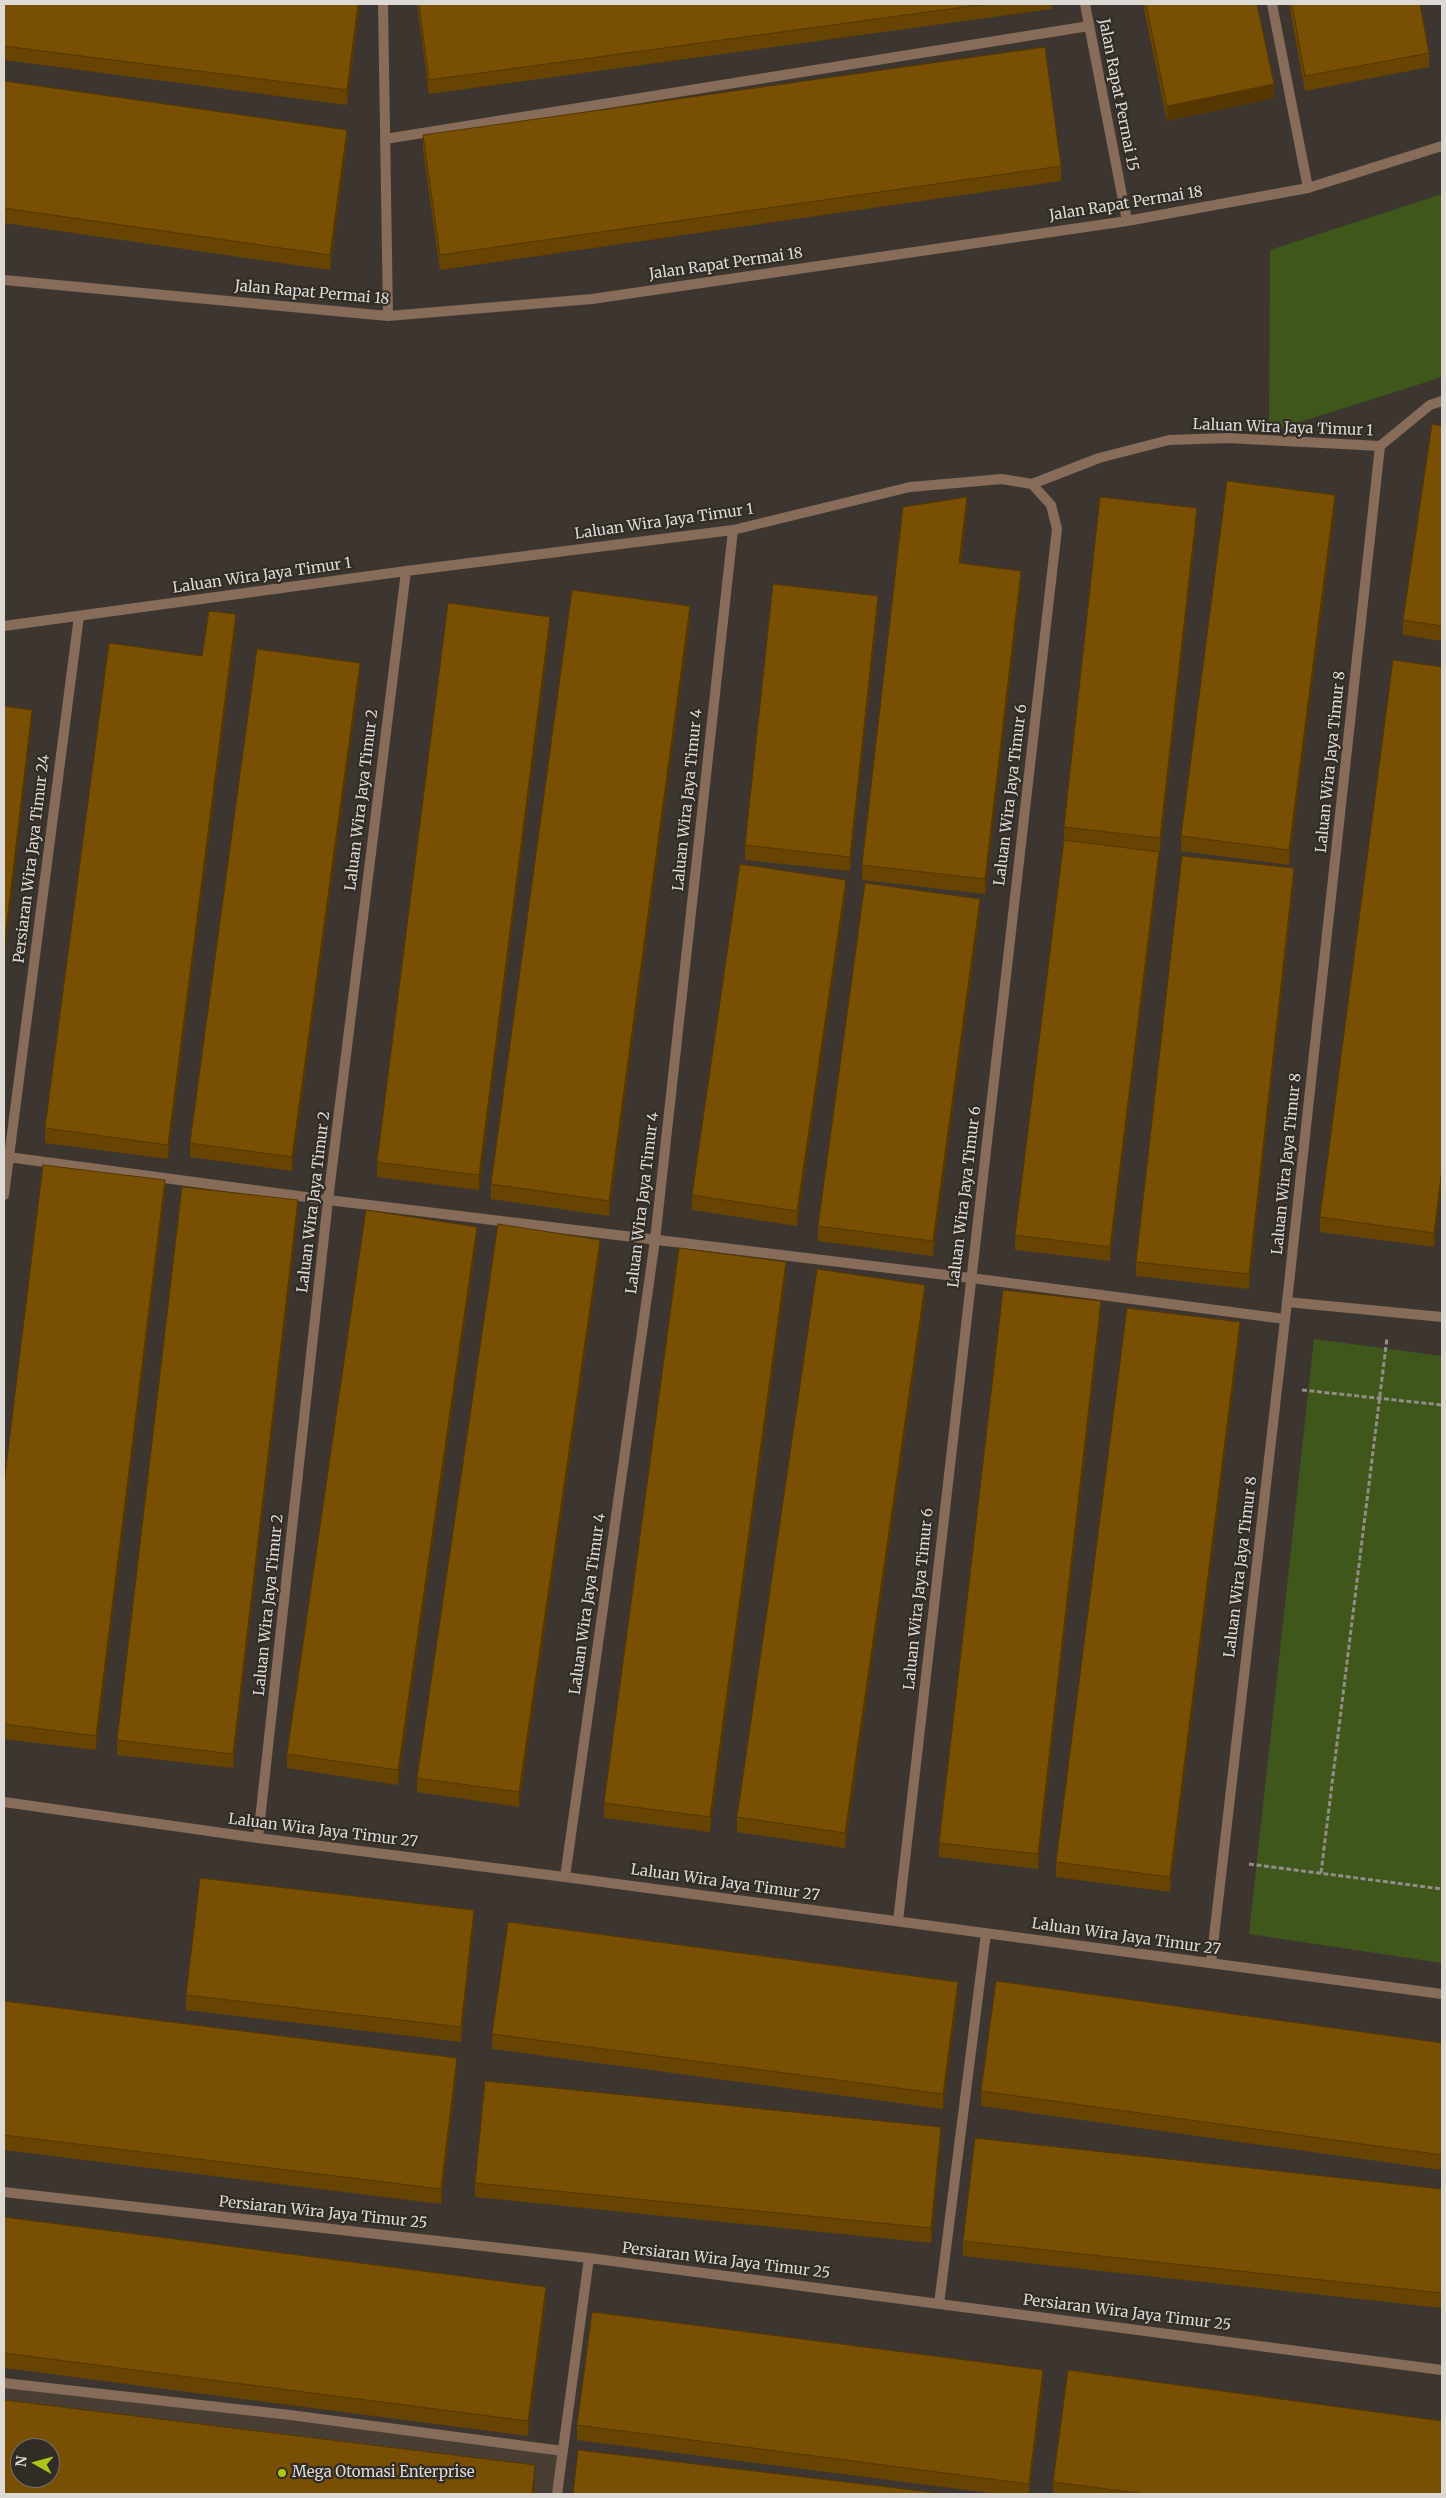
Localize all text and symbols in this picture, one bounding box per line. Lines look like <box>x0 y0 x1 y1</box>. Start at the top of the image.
street label: Jalan Rapat Permai 15 <box>1094 17 1142 173</box>
street label: Jalan Rapat Permai 18 <box>1048 183 1204 225</box>
street label: Jalan Rapat Permai 18 <box>648 244 804 284</box>
street label: Jalan Rapat Permai 18 <box>234 277 390 309</box>
street label: Laluan Wira Jaya Timur 1 <box>1192 416 1374 440</box>
street label: Laluan Wira Jaya Timur 1 <box>573 501 755 543</box>
street label: Laluan Wira Jaya Timur 1 <box>171 555 353 597</box>
street label: Laluan Wira Jaya Timur 8 <box>1312 670 1350 854</box>
street label: Laluan Wira Jaya Timur 6 <box>991 703 1031 887</box>
street label: Laluan Wira Jaya Timur 2 <box>342 708 382 892</box>
street label: Laluan Wira Jaya Timur 4 <box>669 708 707 892</box>
street label: Persiaran Wira Jaya Timur 24 <box>10 754 54 964</box>
street label: Laluan Wira Jaya Timur 8 <box>1268 1072 1306 1256</box>
street label: Laluan Wira Jaya Timur 6 <box>945 1105 985 1289</box>
street label: Laluan Wira Jaya Timur 2 <box>294 1110 334 1294</box>
street label: Laluan Wira Jaya Timur 4 <box>623 1111 663 1295</box>
street label: Laluan Wira Jaya Timur 8 <box>1221 1475 1261 1659</box>
street label: Laluan Wira Jaya Timur 6 <box>900 1507 938 1691</box>
street label: Laluan Wira Jaya Timur 4 <box>566 1512 610 1696</box>
street label: Laluan Wira Jaya Timur 2 <box>250 1513 288 1697</box>
street label: Laluan Wira Jaya Timur 27 <box>227 1810 419 1852</box>
street label: Laluan Wira Jaya Timur 27 <box>629 1861 821 1905</box>
street label: Laluan Wira Jaya Timur 27 <box>1030 1915 1222 1959</box>
street label: Persiaran Wira Jaya Timur 25 <box>218 2193 428 2233</box>
street label: Persiaran Wira Jaya Timur 25 <box>621 2239 831 2283</box>
street label: Persiaran Wira Jaya Timur 25 <box>1022 2291 1232 2335</box>
north arrow <box>10 2438 60 2488</box>
text: N <box>11 2455 31 2468</box>
place label: Mega Otomasi Enterprise <box>292 2464 475 2482</box>
marker: Mega Otomasi Enterprise <box>276 2467 288 2479</box>

